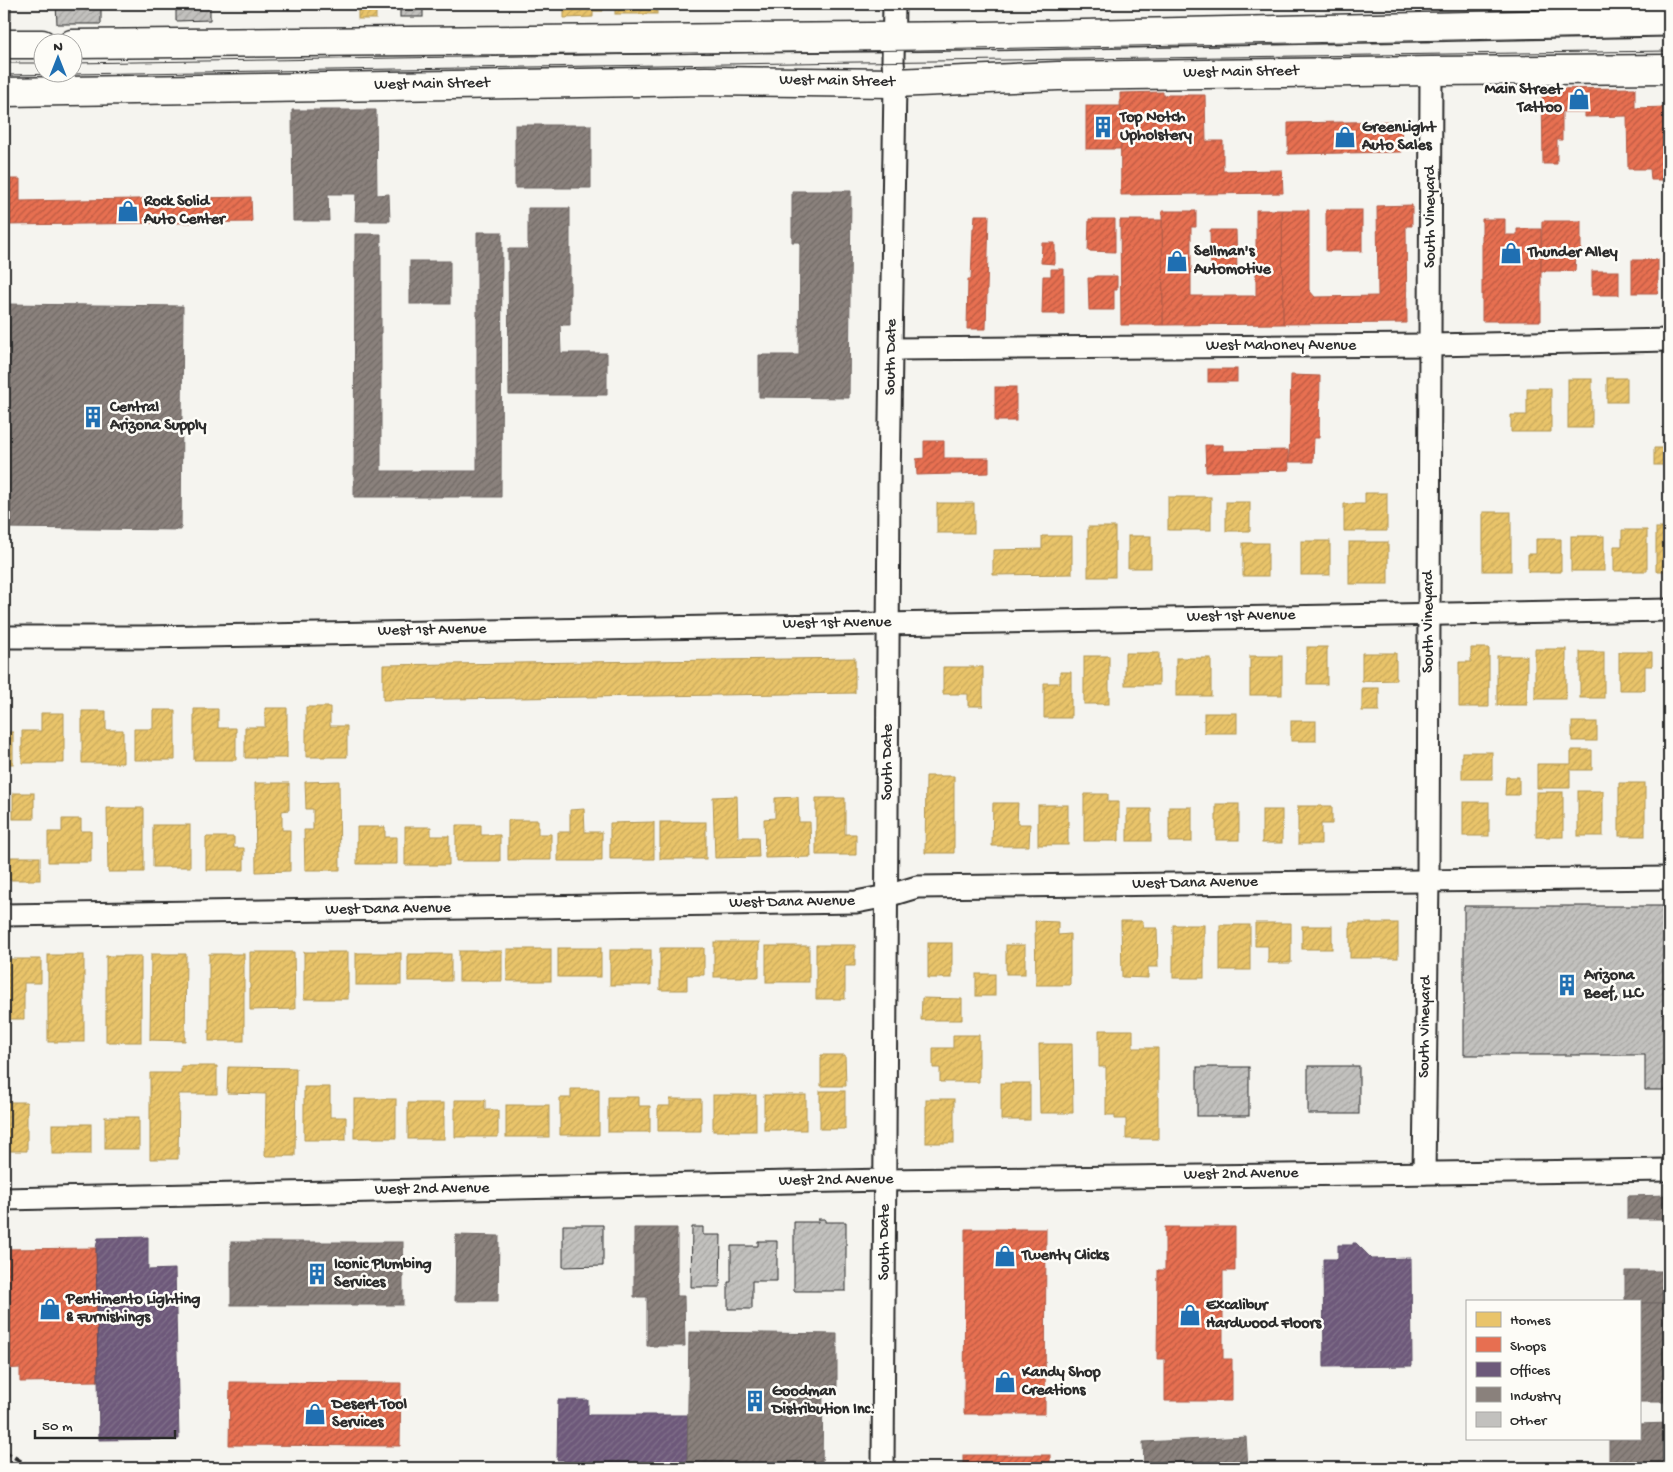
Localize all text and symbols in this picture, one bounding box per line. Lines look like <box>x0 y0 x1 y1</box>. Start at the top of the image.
north arrow <box>32 32 82 82</box>
text: N <box>53 39 63 56</box>
street label: West Main Street <box>1183 62 1300 84</box>
street label: West Main Street <box>779 71 896 93</box>
street label: West Main Street <box>374 74 491 96</box>
place label: Main Street Tattoo <box>1484 81 1563 118</box>
shop icon: Main Street Tattoo <box>1566 86 1592 112</box>
place label: Top Notch Upholstery <box>1118 109 1192 146</box>
building icon: Top Notch Upholstery <box>1090 114 1116 140</box>
place label: GreenLight Auto Sales <box>1361 119 1437 156</box>
shop icon: GreenLight Auto Sales <box>1332 124 1358 150</box>
street label: South Vineyard <box>1422 164 1441 268</box>
place label: Rock Solid Auto Center <box>143 193 227 230</box>
shop icon: Rock Solid Auto Center <box>115 198 141 224</box>
shop icon: Thunder Alley <box>1498 240 1524 266</box>
place label: Sellman's Automotive <box>1193 243 1272 280</box>
place label: Thunder Alley <box>1526 244 1618 263</box>
shop icon: Sellman's Automotive <box>1164 248 1190 274</box>
street label: South Date <box>882 318 902 395</box>
street label: West Mahoney Avenue <box>1206 337 1357 356</box>
place label: Central Arizona Supply <box>109 399 206 436</box>
building icon: Central Arizona Supply <box>80 404 106 430</box>
street label: South Vineyard <box>1420 569 1439 673</box>
street label: West 1st Avenue <box>1186 607 1296 627</box>
street label: West 1st Avenue <box>782 614 892 634</box>
street label: West 1st Avenue <box>377 621 487 641</box>
street label: South Date <box>879 723 898 800</box>
street label: West Dana Avenue <box>1132 873 1259 895</box>
street label: West Dana Avenue <box>729 892 856 914</box>
street label: West Dana Avenue <box>325 899 452 921</box>
place label: Arizona Beef, LLC <box>1583 967 1644 1004</box>
building icon: Arizona Beef, LLC <box>1554 972 1580 998</box>
street label: South Vineyard <box>1416 974 1436 1078</box>
street label: West 2nd Avenue <box>1183 1164 1299 1186</box>
street label: West 2nd Avenue <box>778 1170 894 1192</box>
street label: West 2nd Avenue <box>374 1179 490 1201</box>
street label: South Date <box>876 1203 895 1280</box>
shop icon: Twenty Clicks <box>992 1243 1018 1269</box>
place label: Twenty Clicks <box>1020 1247 1110 1266</box>
place label: Iconic Plumbing Services <box>334 1256 432 1293</box>
building icon: Iconic Plumbing Services <box>304 1261 330 1287</box>
place label: Pentimento Lighting & Furnishings <box>65 1291 200 1328</box>
shop icon: Pentimento Lighting & Furnishings <box>37 1296 63 1322</box>
place label: Excalibur Hardwood Floors <box>1206 1297 1322 1334</box>
legend <box>1466 1300 1640 1440</box>
shop icon: Excalibur Hardwood Floors <box>1177 1302 1203 1328</box>
text: Homes <box>1510 1312 1551 1330</box>
text: Shops <box>1510 1338 1546 1356</box>
text: Offices <box>1510 1362 1550 1380</box>
place label: Kandy Shop Creations <box>1021 1364 1101 1401</box>
shop icon: Kandy Shop Creations <box>992 1369 1018 1395</box>
place label: Goodman Distribution Inc. <box>770 1383 875 1420</box>
building icon: Goodman Distribution Inc. <box>742 1388 768 1414</box>
text: Industry <box>1510 1388 1562 1406</box>
place label: Desert Tool Services <box>330 1396 408 1433</box>
shop icon: Desert Tool Services <box>302 1401 328 1427</box>
scale bar <box>35 1407 175 1439</box>
text: Other <box>1510 1412 1548 1430</box>
text: 50 m <box>42 1418 73 1436</box>

